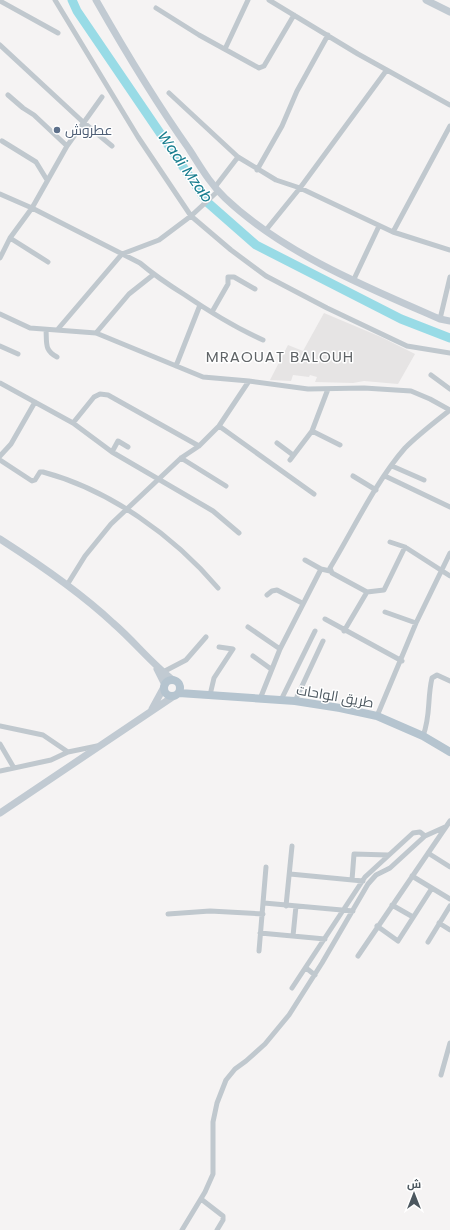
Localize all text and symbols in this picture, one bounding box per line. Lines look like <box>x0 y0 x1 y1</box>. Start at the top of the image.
place label: عطروش <box>65 120 113 140</box>
marker: عطروش <box>52 125 62 135</box>
water label: Wadi Mzab <box>153 127 218 207</box>
district label: MRAOUAT BALOUH <box>206 346 354 367</box>
street label: طريق الواحات <box>295 679 375 713</box>
north arrow <box>394 1174 434 1214</box>
text: ش <box>407 1176 421 1192</box>

